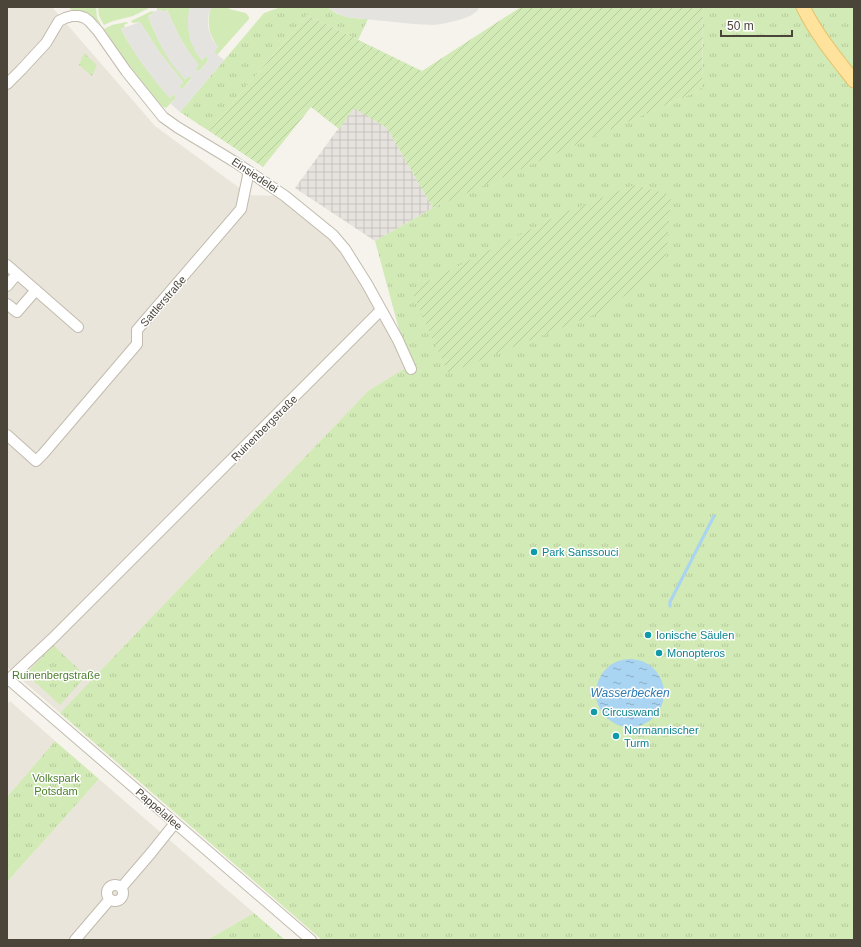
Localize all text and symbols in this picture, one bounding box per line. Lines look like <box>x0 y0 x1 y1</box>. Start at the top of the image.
scale bar <box>721 12 792 38</box>
text: 50 m <box>727 19 754 33</box>
street label: Einsiedelei <box>230 155 280 195</box>
street label: Sattlerstraße <box>138 273 188 329</box>
street label: Ruinenbergstraße <box>229 393 299 463</box>
place label: Park Sanssouci <box>542 546 618 558</box>
marker: Park Sanssouci <box>529 547 539 557</box>
place label: Ionische Säulen <box>656 629 734 641</box>
marker: Ionische Säulen <box>643 630 653 640</box>
place label: Monopteros <box>667 647 726 659</box>
marker: Monopteros <box>654 648 664 658</box>
park label: Ruinenbergstraße <box>12 669 100 681</box>
water label: Wasserbecken <box>590 686 670 700</box>
place label: Circuswand <box>602 706 659 718</box>
marker: Circuswand <box>589 707 599 717</box>
place label: Normannischer Turm <box>624 724 699 749</box>
marker: Normannischer Turm <box>611 731 621 741</box>
park label: Volkspark Potsdam <box>32 772 80 797</box>
street label: Pappelallee <box>133 786 185 832</box>

